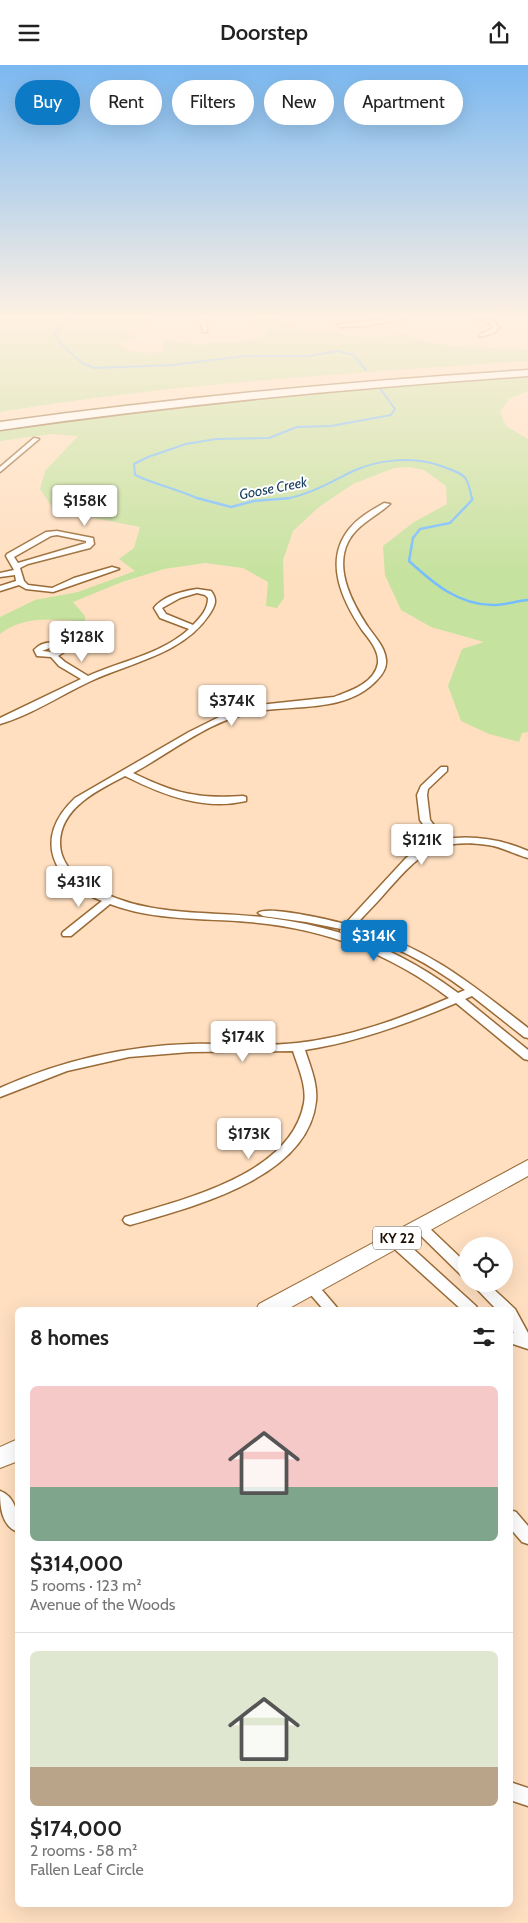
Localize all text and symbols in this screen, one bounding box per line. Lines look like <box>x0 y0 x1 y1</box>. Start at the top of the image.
icon: menu <box>15 19 43 47</box>
text: Doorstep <box>220 19 308 46</box>
icon: share <box>485 19 513 47</box>
chip: Buy <box>15 80 80 125</box>
chip: Rent <box>90 80 162 125</box>
chip: Filters <box>172 80 254 125</box>
chip: New <box>264 80 334 125</box>
chip: Apartment <box>344 80 463 125</box>
water label: Goose Creek <box>238 472 309 503</box>
pin: $158K <box>50 485 120 527</box>
text: $158K <box>63 491 107 510</box>
pin: $128K <box>47 621 117 663</box>
text: $128K <box>60 627 104 646</box>
pin: $374K <box>197 685 267 727</box>
text: $374K <box>209 691 255 710</box>
pin: $121K <box>387 823 457 866</box>
text: $121K <box>402 830 442 849</box>
pin: $431K <box>44 865 114 908</box>
text: $431K <box>57 872 101 891</box>
pin: $314K <box>339 919 409 962</box>
text: $314K <box>352 926 396 945</box>
pin: $174K <box>208 1021 278 1063</box>
text: $174K <box>222 1027 264 1046</box>
pin: $173K <box>214 1117 284 1160</box>
text: $173K <box>228 1124 270 1143</box>
road number: KY 22 <box>373 1227 421 1249</box>
map controls <box>458 1237 513 1292</box>
button: locate <box>458 1237 513 1292</box>
icon: filters <box>470 1323 498 1351</box>
text: 8 homes <box>30 1325 109 1350</box>
icon: home <box>219 1418 309 1508</box>
text: $314,000 <box>30 1551 123 1576</box>
text: 5 rooms · 123 m² <box>30 1576 142 1595</box>
text: Avenue of the Woods <box>30 1595 175 1614</box>
icon: home <box>219 1684 309 1774</box>
text: $174,000 <box>30 1816 122 1841</box>
text: 2 rooms · 58 m² <box>30 1841 137 1860</box>
text: Fallen Leaf Circle <box>30 1860 144 1879</box>

